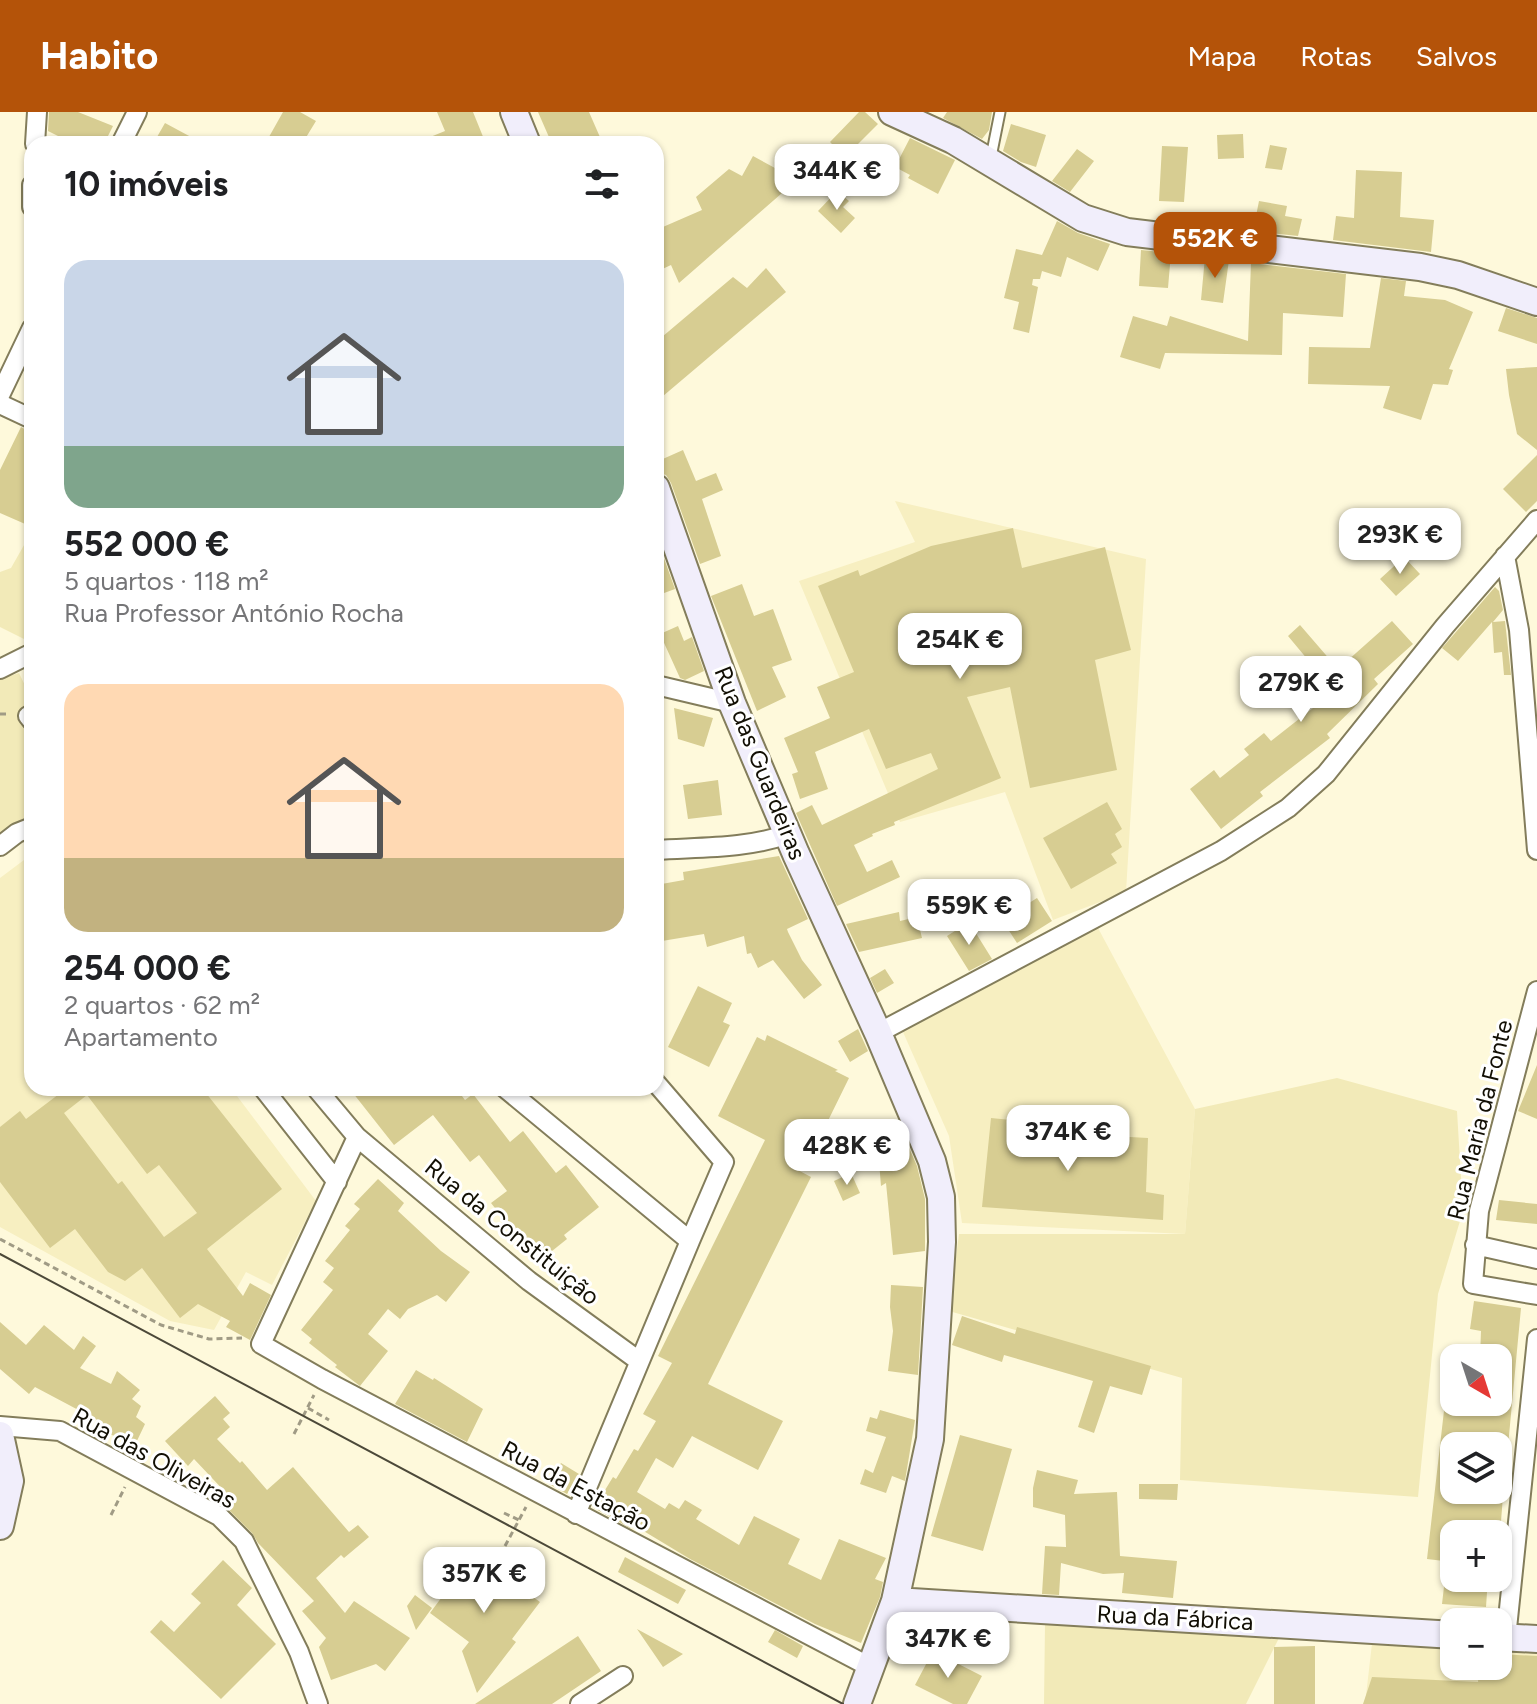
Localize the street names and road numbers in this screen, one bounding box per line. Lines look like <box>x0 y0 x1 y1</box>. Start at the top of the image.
street label: Rua das Guardeiras <box>708 662 813 864</box>
street label: Rua Maria da Fonte <box>1441 1017 1518 1223</box>
street label: Rua da Constituição <box>419 1152 606 1311</box>
street label: Rua das Oliveiras <box>68 1401 241 1514</box>
street label: Rua da Estação <box>497 1434 656 1537</box>
street label: Rua da Fábrica <box>1096 1599 1254 1636</box>

